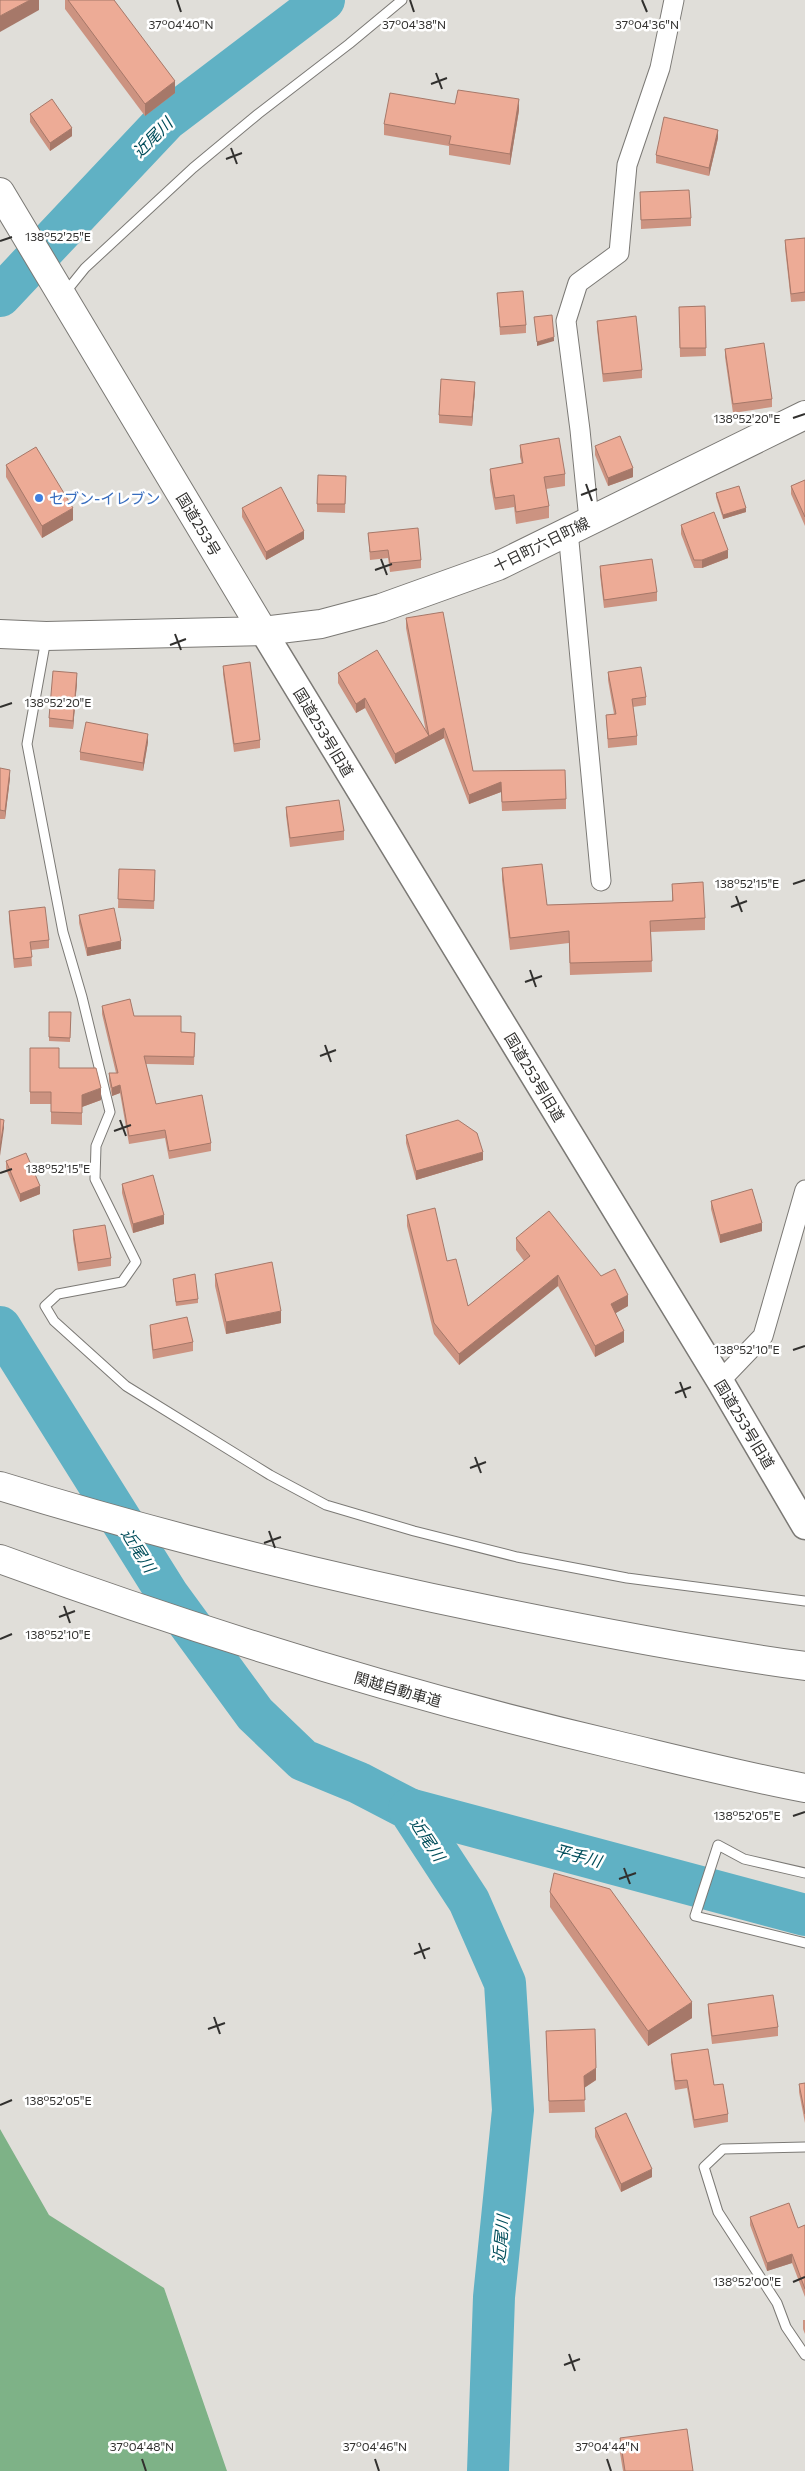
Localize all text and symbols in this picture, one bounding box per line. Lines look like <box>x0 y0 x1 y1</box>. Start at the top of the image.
text: 37°04'40"N <box>149 17 213 31</box>
text: 37°04'38"N <box>382 17 446 31</box>
text: 37°04'36"N <box>615 17 679 31</box>
water label: 近尾川 <box>128 112 177 161</box>
text: 138°52'25"E <box>25 229 91 243</box>
text: 138°52'20"E <box>714 411 780 425</box>
place label: セブン-イレブン <box>49 489 160 507</box>
street label: 国道253号 <box>173 489 225 559</box>
marker: セブン-イレブン <box>33 492 45 504</box>
street label: 十日町六日町線 <box>490 513 592 575</box>
street label: 国道253号旧道 <box>290 684 358 780</box>
text: 138°52'20"E <box>25 695 91 709</box>
text: 138°52'15"E <box>715 876 779 890</box>
street label: 国道253号旧道 <box>501 1029 569 1125</box>
text: 138°52'15"E <box>26 1161 90 1175</box>
text: 138°52'10"E <box>714 1342 780 1356</box>
street label: 国道253号旧道 <box>711 1376 779 1472</box>
water label: 近尾川 <box>118 1525 161 1577</box>
text: 138°52'10"E <box>25 1627 91 1641</box>
street label: 関越自動車道 <box>352 1668 444 1710</box>
text: 138°52'05"E <box>713 1808 781 1822</box>
water label: 近尾川 <box>407 1814 450 1866</box>
water label: 平手川 <box>552 1840 606 1871</box>
text: 138°52'05"E <box>24 2093 92 2107</box>
water label: 近尾川 <box>488 2212 512 2264</box>
text: 138°52'00"E <box>713 2274 781 2288</box>
text: 37°04'48"N <box>110 2439 174 2453</box>
text: 37°04'46"N <box>343 2439 407 2453</box>
text: 37°04'44"N <box>575 2439 639 2453</box>

